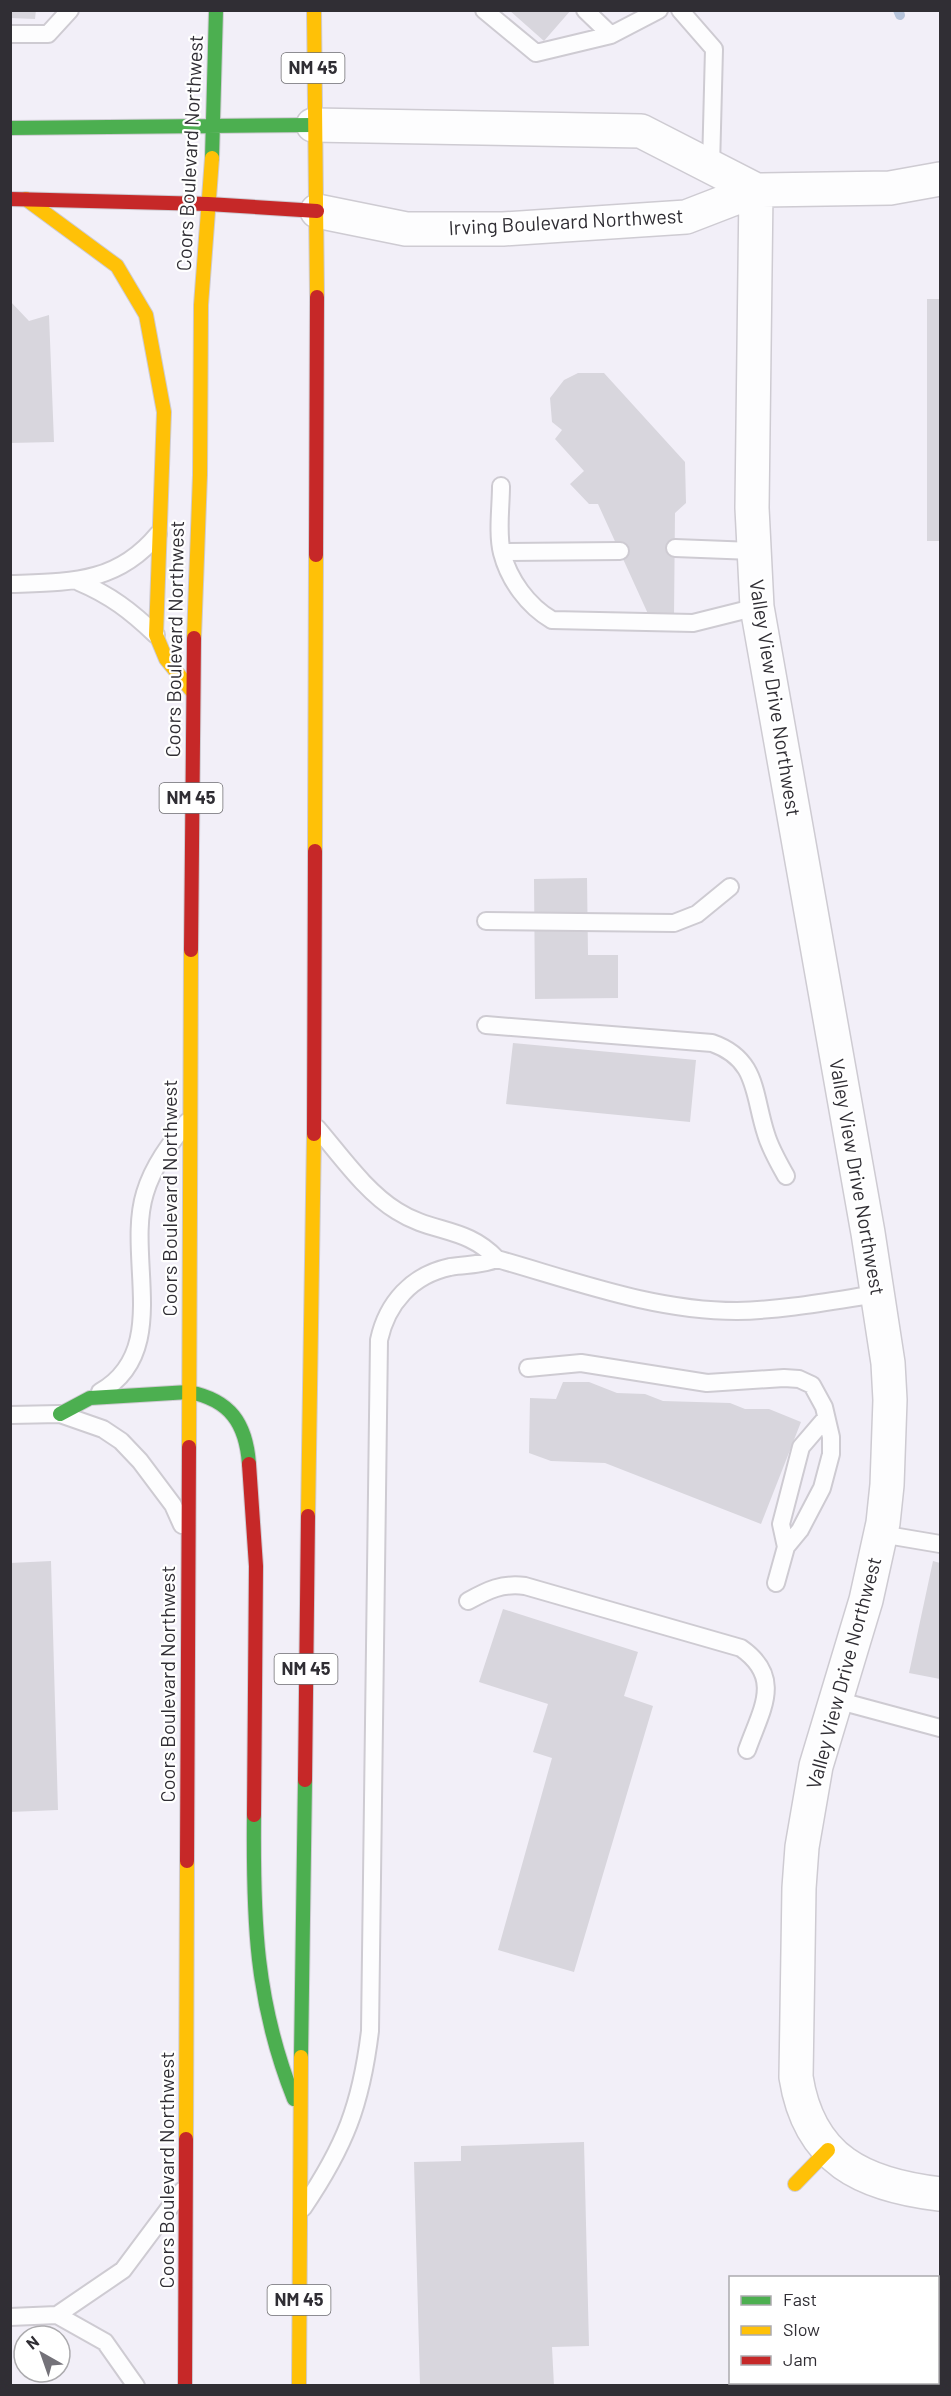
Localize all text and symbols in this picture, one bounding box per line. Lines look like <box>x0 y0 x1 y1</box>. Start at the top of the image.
street label: Coors Boulevard Northwest <box>171 34 207 272</box>
road number: NM 45 <box>282 53 344 83</box>
street label: Irving Boulevard Northwest <box>448 203 684 239</box>
street label: Coors Boulevard Northwest <box>160 520 188 758</box>
street label: Valley View Drive Northwest <box>745 578 807 818</box>
road number: NM 45 <box>160 783 222 813</box>
street label: Valley View Drive Northwest <box>825 1057 891 1297</box>
street label: Coors Boulevard Northwest <box>157 1080 181 1316</box>
street label: Valley View Drive Northwest <box>800 1554 886 1791</box>
street label: Coors Boulevard Northwest <box>155 1566 179 1802</box>
road number: NM 45 <box>274 1654 338 1684</box>
street label: Coors Boulevard Northwest <box>154 2052 178 2288</box>
legend <box>729 2276 939 2384</box>
road number: NM 45 <box>268 2285 330 2315</box>
text: Fast <box>783 2288 817 2310</box>
text: Slow <box>783 2318 820 2340</box>
north arrow <box>12 2324 72 2384</box>
text: N <box>22 2331 42 2353</box>
text: Jam <box>783 2348 817 2370</box>

